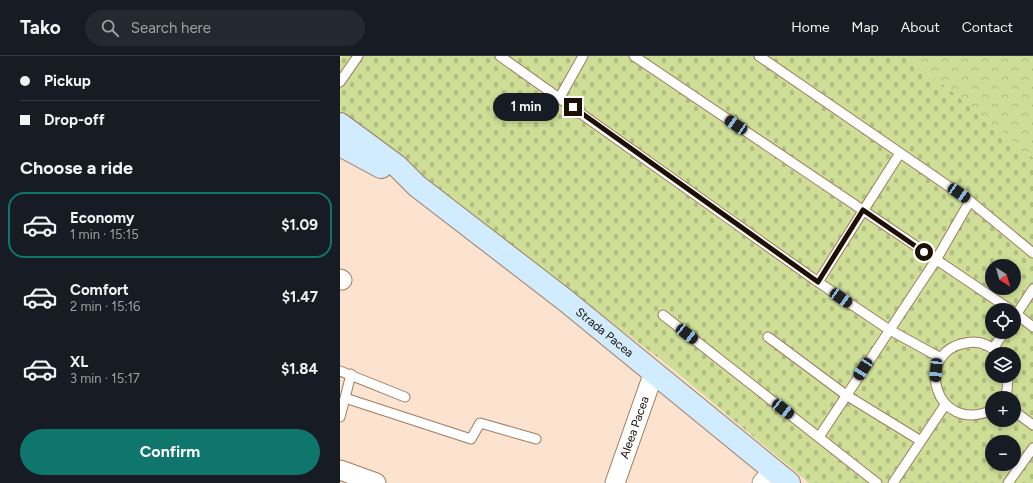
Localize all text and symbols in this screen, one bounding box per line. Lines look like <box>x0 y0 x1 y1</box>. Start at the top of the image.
search box <box>85 10 365 46</box>
text: Tako <box>20 16 61 39</box>
icon: search <box>99 17 121 39</box>
text: Search here <box>131 19 211 37</box>
text: Home <box>791 19 830 36</box>
text: Map <box>852 19 879 36</box>
text: About <box>901 19 940 36</box>
text: Contact <box>962 19 1013 36</box>
text: Pickup <box>44 72 91 90</box>
callout: 1 min <box>493 93 559 121</box>
route end <box>564 98 582 116</box>
text: 1 min <box>511 99 541 114</box>
text: Drop-off <box>44 111 105 129</box>
car <box>723 113 749 137</box>
text: Choose a ride <box>20 157 133 179</box>
car <box>946 181 972 205</box>
icon: car <box>22 207 58 243</box>
text: Economy <box>70 209 135 227</box>
text: $1.09 <box>281 216 318 234</box>
text: 1 min · 15:15 <box>70 227 139 242</box>
route start <box>915 243 933 261</box>
north arrow <box>985 259 1021 295</box>
map controls <box>985 259 1021 471</box>
icon: car <box>22 279 58 315</box>
text: Comfort <box>70 281 129 299</box>
car <box>828 286 854 310</box>
text: $1.47 <box>282 288 318 306</box>
text: 2 min · 15:16 <box>70 299 140 314</box>
button: locate <box>985 303 1021 339</box>
street label: Strada Pacea <box>573 305 636 360</box>
car <box>674 322 700 346</box>
button: layers <box>985 347 1021 383</box>
icon: car <box>22 351 58 387</box>
text: XL <box>70 353 88 371</box>
car <box>851 356 875 382</box>
car <box>929 358 943 382</box>
text: $1.84 <box>281 360 318 378</box>
text: 3 min · 15:17 <box>70 371 140 386</box>
button: + <box>985 391 1021 427</box>
street label: Aleea Pacea <box>617 394 652 460</box>
car <box>770 397 796 421</box>
button: Confirm <box>20 429 320 475</box>
button: − <box>985 435 1021 471</box>

